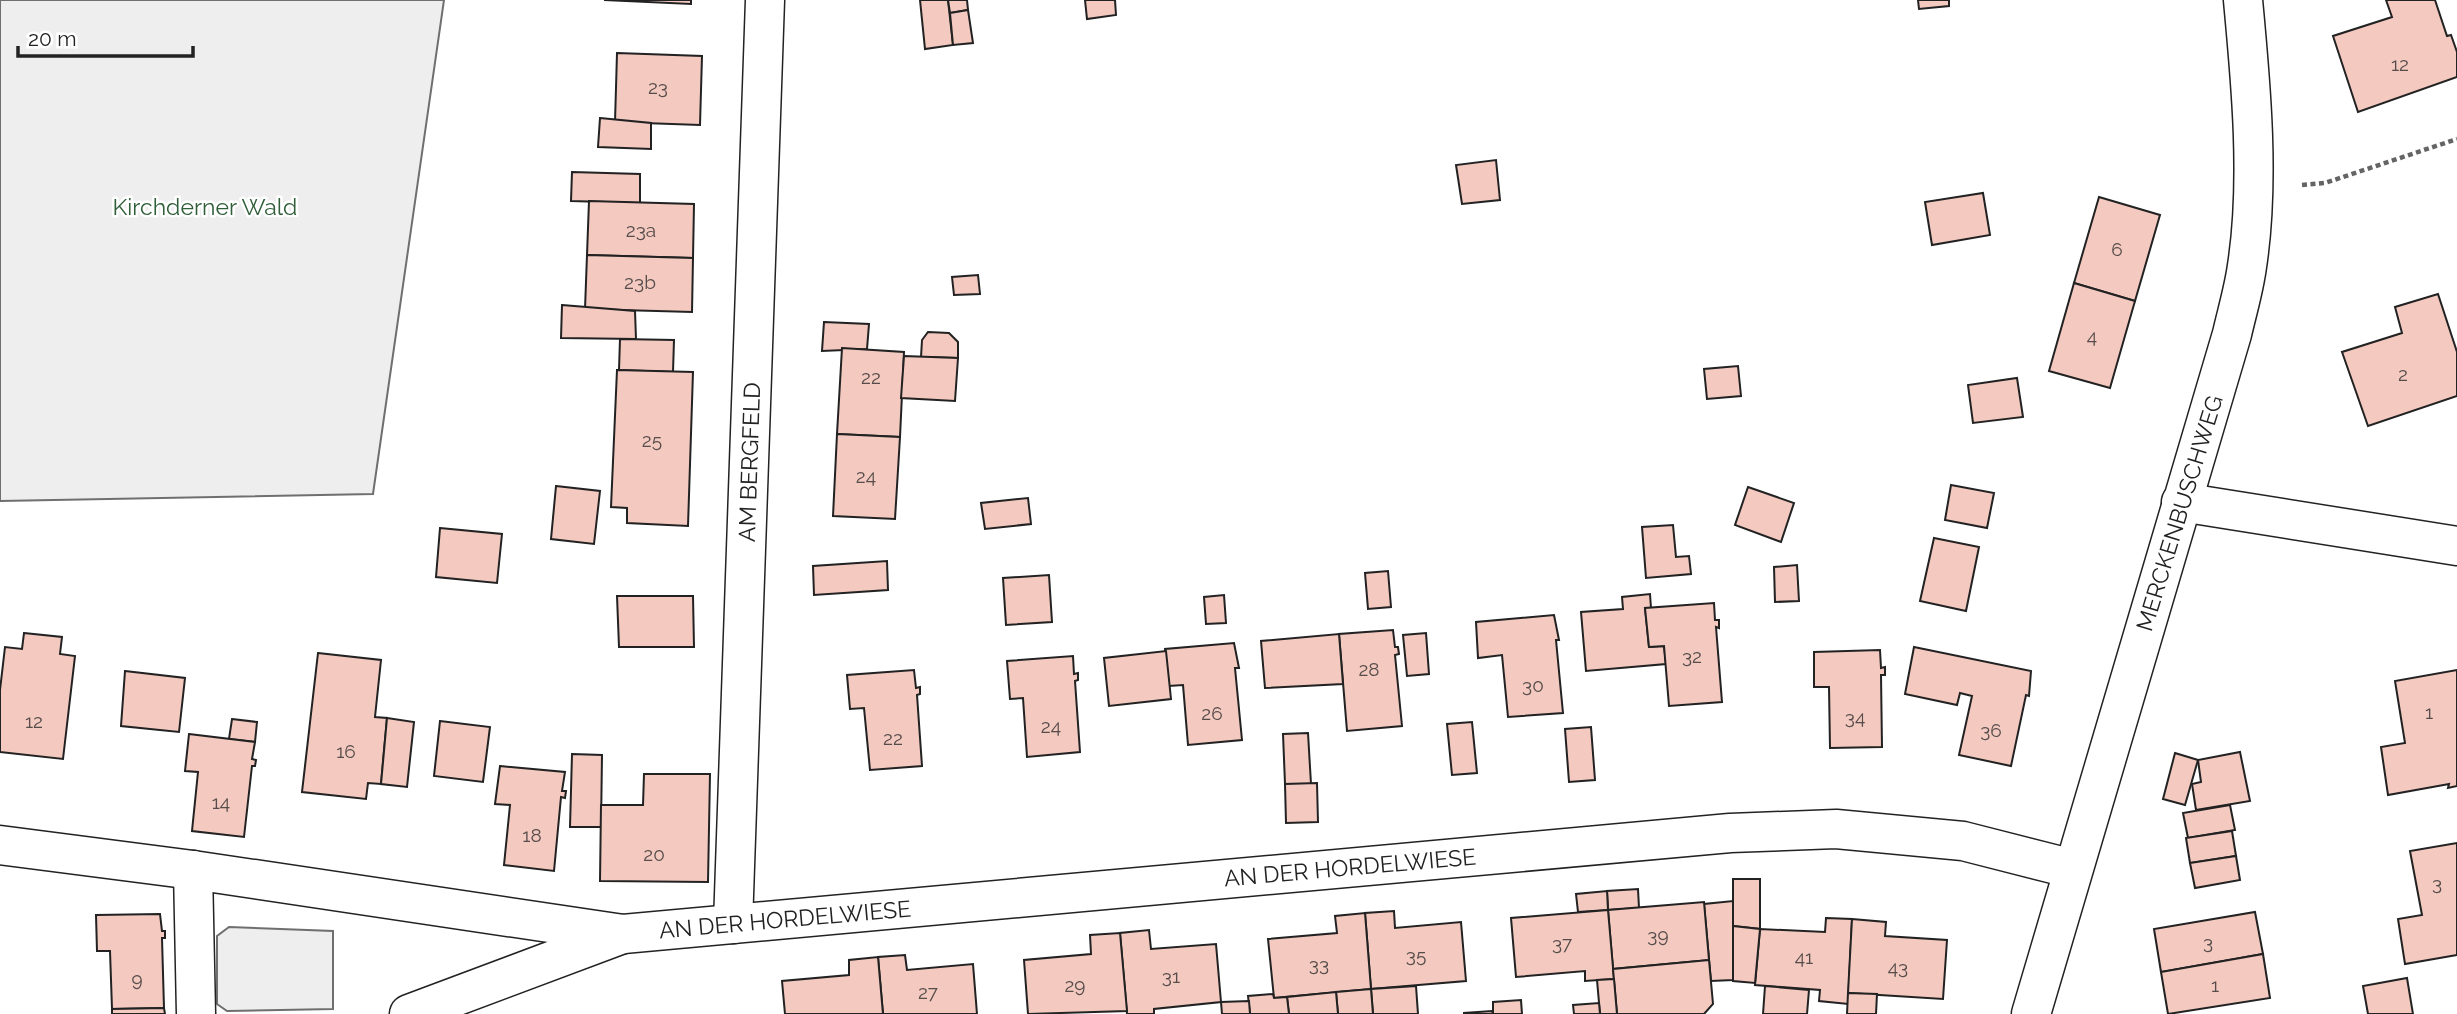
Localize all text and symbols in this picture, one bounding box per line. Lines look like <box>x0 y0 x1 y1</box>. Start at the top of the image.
scale bar <box>18 14 192 58</box>
text: 20 m <box>28 26 76 51</box>
house number: 12 <box>2391 53 2409 75</box>
house number: 23 <box>648 76 668 98</box>
park label: Kirchderner Wald <box>113 193 297 220</box>
house number: 23a <box>626 219 656 241</box>
house number: 6 <box>2111 238 2123 260</box>
house number: 23b <box>624 271 656 293</box>
house number: 4 <box>2087 325 2097 347</box>
house number: 2 <box>2398 363 2408 385</box>
house number: 22 <box>861 366 881 388</box>
street label: AM BERGFELD <box>733 382 765 542</box>
street label: MERCKENBUSCHWEG <box>2130 392 2228 634</box>
house number: 25 <box>642 429 662 451</box>
house number: 24 <box>856 465 876 487</box>
house number: 32 <box>1682 645 1702 667</box>
house number: 28 <box>1358 658 1380 680</box>
house number: 30 <box>1522 674 1544 696</box>
house number: 1 <box>2425 701 2433 723</box>
house number: 26 <box>1201 702 1223 724</box>
house number: 34 <box>1845 706 1865 728</box>
house number: 12 <box>25 710 43 732</box>
house number: 24 <box>1041 715 1061 737</box>
house number: 36 <box>1980 719 2002 741</box>
house number: 22 <box>883 727 903 749</box>
house number: 16 <box>336 740 356 762</box>
house number: 14 <box>212 791 230 813</box>
house number: 18 <box>522 824 542 846</box>
house number: 20 <box>643 843 665 865</box>
street label: AN DER HORDELWIESE <box>1223 843 1477 891</box>
house number: 3 <box>2432 872 2442 894</box>
street label: AN DER HORDELWIESE <box>658 895 912 943</box>
house number: 39 <box>1647 924 1669 946</box>
house number: 3 <box>2203 931 2213 953</box>
house number: 37 <box>1552 932 1572 954</box>
house number: 35 <box>1406 944 1426 966</box>
house number: 41 <box>1795 946 1813 968</box>
house number: 33 <box>1309 953 1329 975</box>
house number: 43 <box>1888 956 1908 978</box>
house number: 31 <box>1162 965 1180 987</box>
house number: 9 <box>131 968 143 990</box>
house number: 29 <box>1064 974 1086 996</box>
house number: 1 <box>2211 974 2219 996</box>
house number: 27 <box>918 981 938 1003</box>

